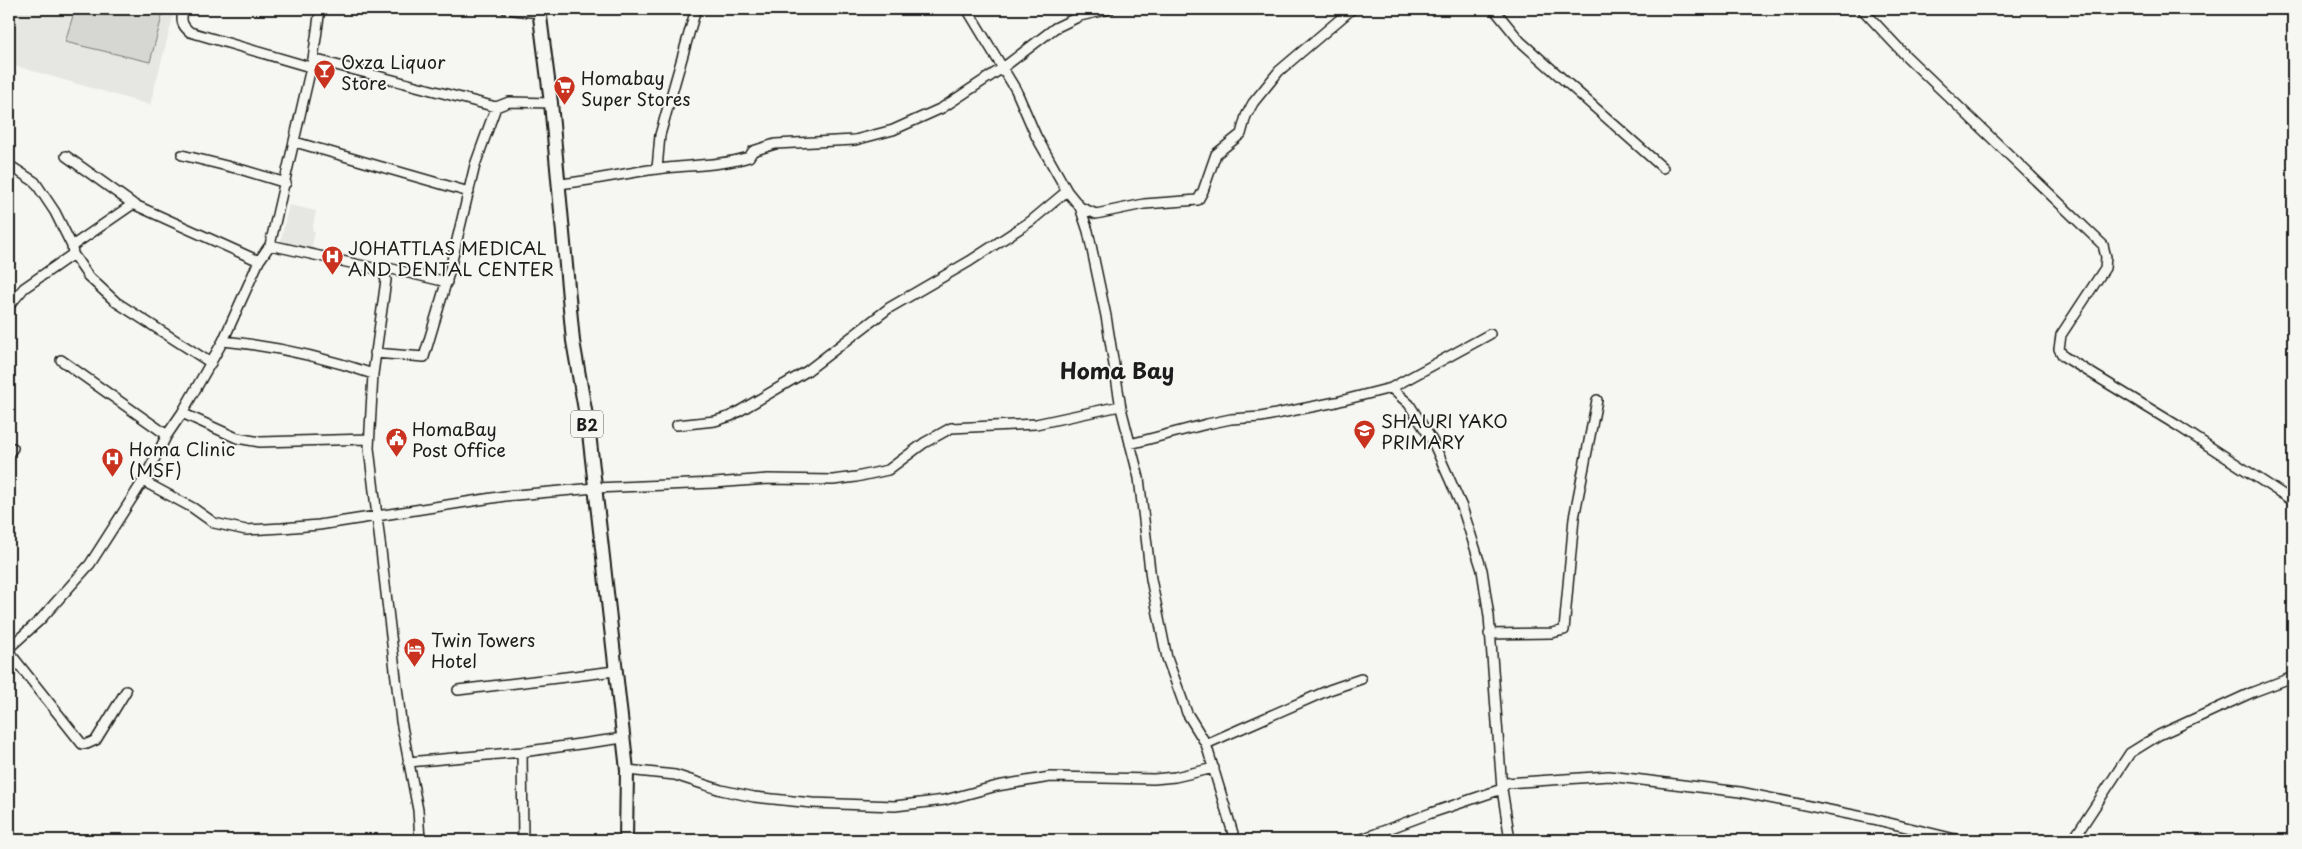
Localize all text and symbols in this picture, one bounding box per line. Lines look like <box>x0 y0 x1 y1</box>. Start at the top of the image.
place label: Oxza Liquor Store <box>341 48 446 96</box>
bar icon: Oxza Liquor Store <box>313 59 337 90</box>
place label: Homabay Super Stores <box>581 64 690 112</box>
supermarket icon: Homabay Super Stores <box>553 75 577 106</box>
place label: JOHATTLAS MEDICAL AND DENTAL CENTER <box>348 234 554 282</box>
hospital icon: JOHATTLAS MEDICAL AND DENTAL CENTER <box>320 245 344 276</box>
district label: Homa Bay <box>1060 353 1174 386</box>
place label: SHAURI YAKO PRIMARY <box>1381 407 1508 455</box>
road number: B2 <box>571 410 603 438</box>
place label: HomaBay Post Office <box>412 415 506 463</box>
school or university icon: SHAURI YAKO PRIMARY <box>1353 418 1377 449</box>
public building icon: HomaBay Post Office <box>384 426 408 457</box>
place label: Homa Clinic (MSF) <box>129 435 235 483</box>
hospital icon: Homa Clinic (MSF) <box>101 446 125 477</box>
place label: Twin Towers Hotel <box>431 626 535 674</box>
hotel icon: Twin Towers Hotel <box>403 637 427 668</box>

